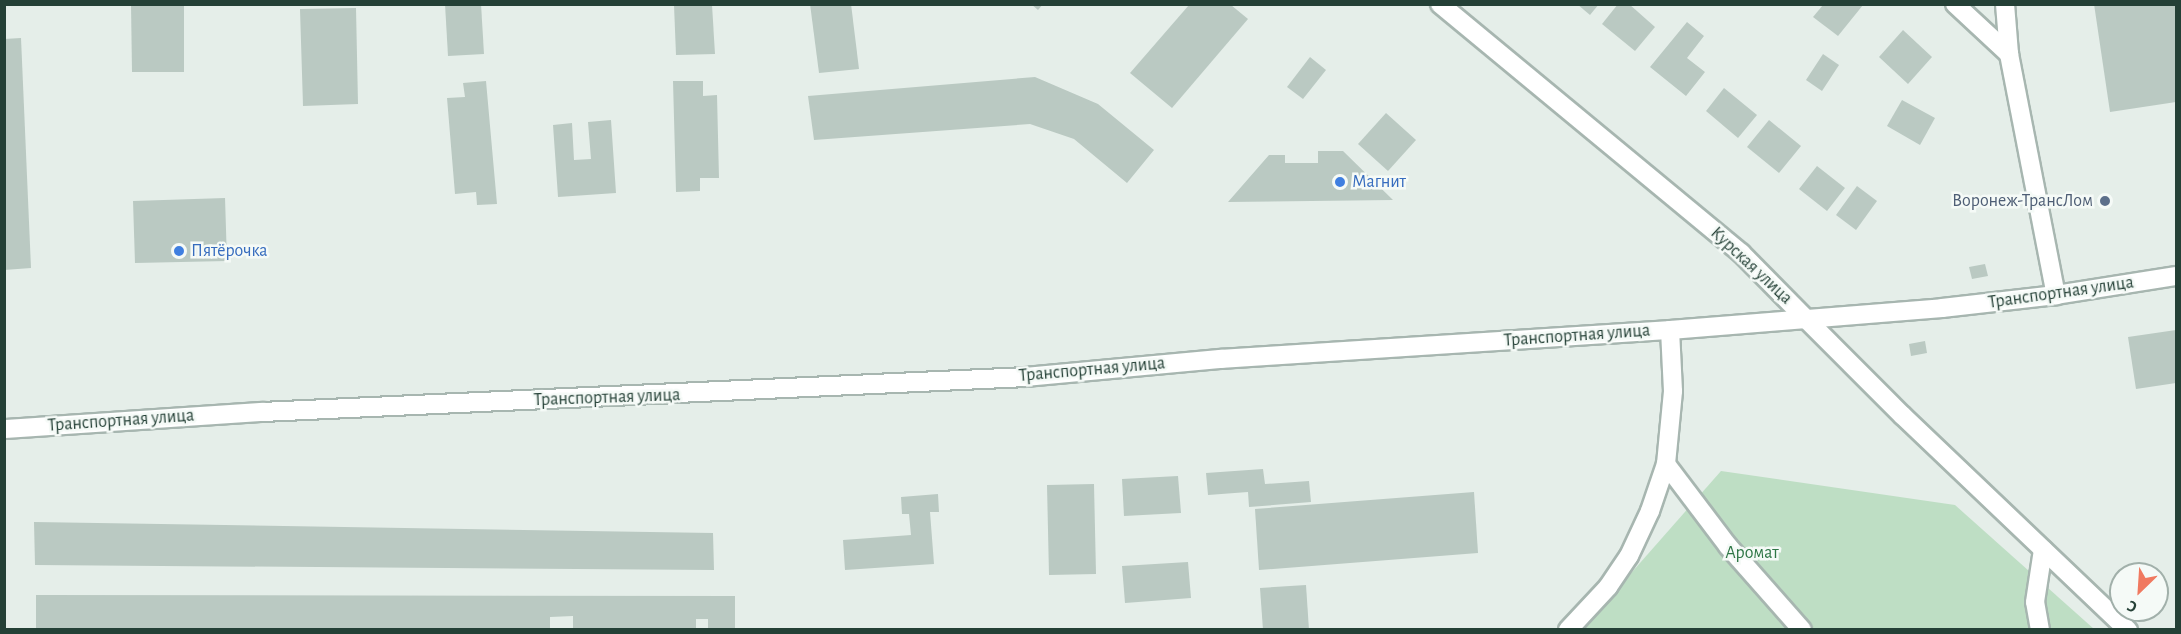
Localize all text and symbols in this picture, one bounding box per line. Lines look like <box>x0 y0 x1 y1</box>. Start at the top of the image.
place label: Магнит <box>1352 171 1406 193</box>
marker: Магнит <box>1333 175 1347 189</box>
place label: Воронеж-ТрансЛом <box>1952 190 2093 212</box>
marker: Воронеж-ТрансЛом <box>2098 194 2112 208</box>
street label: Курская улица <box>1706 223 1796 309</box>
place label: Пятёрочка <box>191 240 268 262</box>
marker: Пятёрочка <box>172 244 186 258</box>
street label: Транспортная улица <box>1987 272 2135 314</box>
street label: Транспортная улица <box>1503 320 1651 352</box>
street label: Транспортная улица <box>1018 353 1166 387</box>
street label: Транспортная улица <box>533 385 681 411</box>
street label: Транспортная улица <box>47 405 195 437</box>
park label: Аромат <box>1725 542 1779 564</box>
north arrow <box>2109 562 2169 622</box>
text: С <box>2125 597 2140 616</box>

